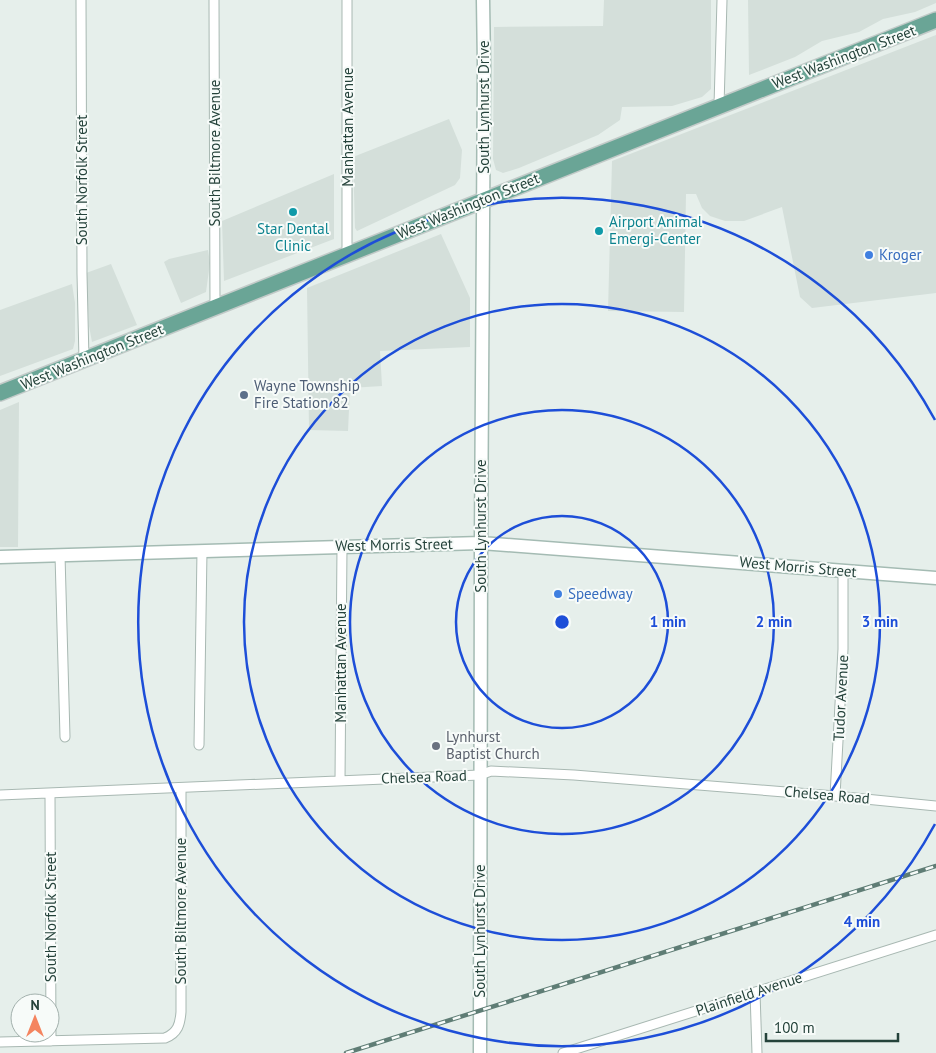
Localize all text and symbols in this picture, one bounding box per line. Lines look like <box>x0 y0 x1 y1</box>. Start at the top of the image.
street label: West Washington Street <box>769 20 918 93</box>
street label: South Lynhurst Drive <box>474 40 493 174</box>
street label: Manhattan Avenue <box>338 67 357 187</box>
street label: South Biltmore Avenue <box>205 80 224 226</box>
street label: South Norfolk Street <box>72 115 91 245</box>
street label: West Washington Street <box>394 168 542 243</box>
marker: Star Dental Clinic <box>287 206 299 218</box>
place label: Airport Animal Emergi-Center <box>609 212 703 248</box>
place label: Star Dental Clinic <box>257 219 330 255</box>
marker: Airport Animal Emergi-Center <box>593 225 605 237</box>
place label: Kroger <box>879 245 922 264</box>
marker: Kroger <box>863 249 875 261</box>
street label: West Washington Street <box>18 319 166 394</box>
place label: Wayne Township Fire Station 82 <box>254 376 360 412</box>
marker: Wayne Township Fire Station 82 <box>238 389 250 401</box>
street label: South Lynhurst Drive <box>471 459 490 593</box>
street label: West Morris Street <box>335 534 453 555</box>
street label: West Morris Street <box>739 552 857 581</box>
place label: Speedway <box>568 584 633 603</box>
marker: Speedway <box>552 588 564 600</box>
street label: Manhattan Avenue <box>331 603 350 723</box>
text: 1 min <box>650 612 686 631</box>
text: 2 min <box>756 612 792 631</box>
text: 3 min <box>862 612 898 631</box>
centre of rings <box>553 613 571 631</box>
street label: Tudor Avenue <box>829 654 852 742</box>
place label: Lynhurst Baptist Church <box>446 727 540 763</box>
marker: Lynhurst Baptist Church <box>430 740 442 752</box>
street label: Chelsea Road <box>381 766 467 787</box>
street label: Chelsea Road <box>783 781 871 808</box>
street label: South Biltmore Avenue <box>171 838 190 984</box>
street label: South Norfolk Street <box>41 852 60 982</box>
street label: South Lynhurst Drive <box>470 864 489 998</box>
text: 4 min <box>844 912 880 931</box>
street label: Plainfield Avenue <box>693 967 805 1020</box>
north arrow <box>10 993 60 1043</box>
text: N <box>30 996 40 1014</box>
scale bar <box>766 1010 898 1042</box>
text: 100 m <box>774 1018 815 1037</box>

